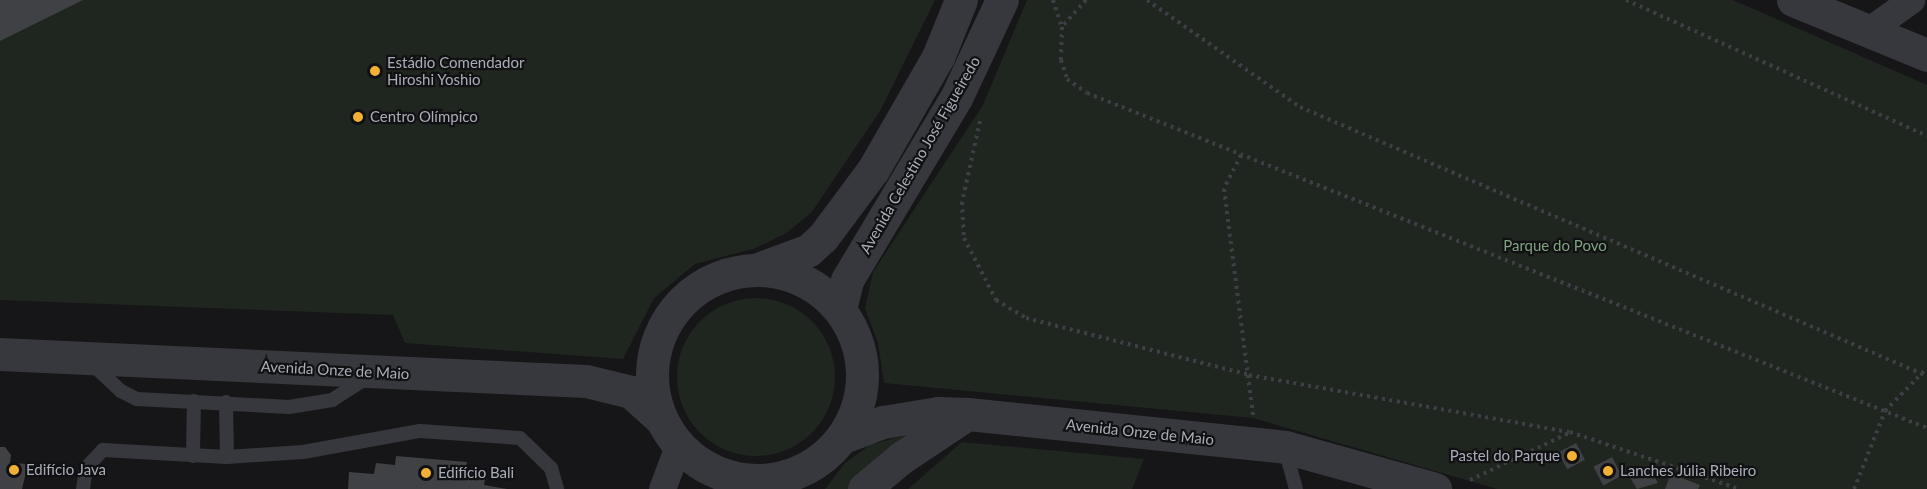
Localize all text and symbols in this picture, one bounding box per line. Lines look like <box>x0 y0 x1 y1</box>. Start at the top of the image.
place label: Estádio Comendador Hiroshi Yoshio <box>387 53 524 88</box>
street label: Avenida Celestino José Figueiredo <box>856 53 984 257</box>
marker: Estádio Comendador Hiroshi Yoshio <box>368 64 382 78</box>
place label: Centro Olímpico <box>370 108 478 126</box>
marker: Centro Olímpico <box>351 110 365 124</box>
park label: Parque do Povo <box>1503 237 1607 255</box>
street label: Avenida Onze de Maio <box>260 357 410 383</box>
street label: Avenida Onze de Maio <box>1065 415 1215 449</box>
place label: Pastel do Parque <box>1450 447 1560 465</box>
marker: Pastel do Parque <box>1565 449 1579 463</box>
place label: Edifício Java <box>26 461 106 479</box>
place label: Lanches Júlia Ribeiro <box>1620 462 1757 480</box>
marker: Edifício Java <box>7 463 21 477</box>
place label: Edifício Bali <box>438 464 514 482</box>
marker: Lanches Júlia Ribeiro <box>1601 464 1615 478</box>
marker: Edifício Bali <box>419 466 433 480</box>

